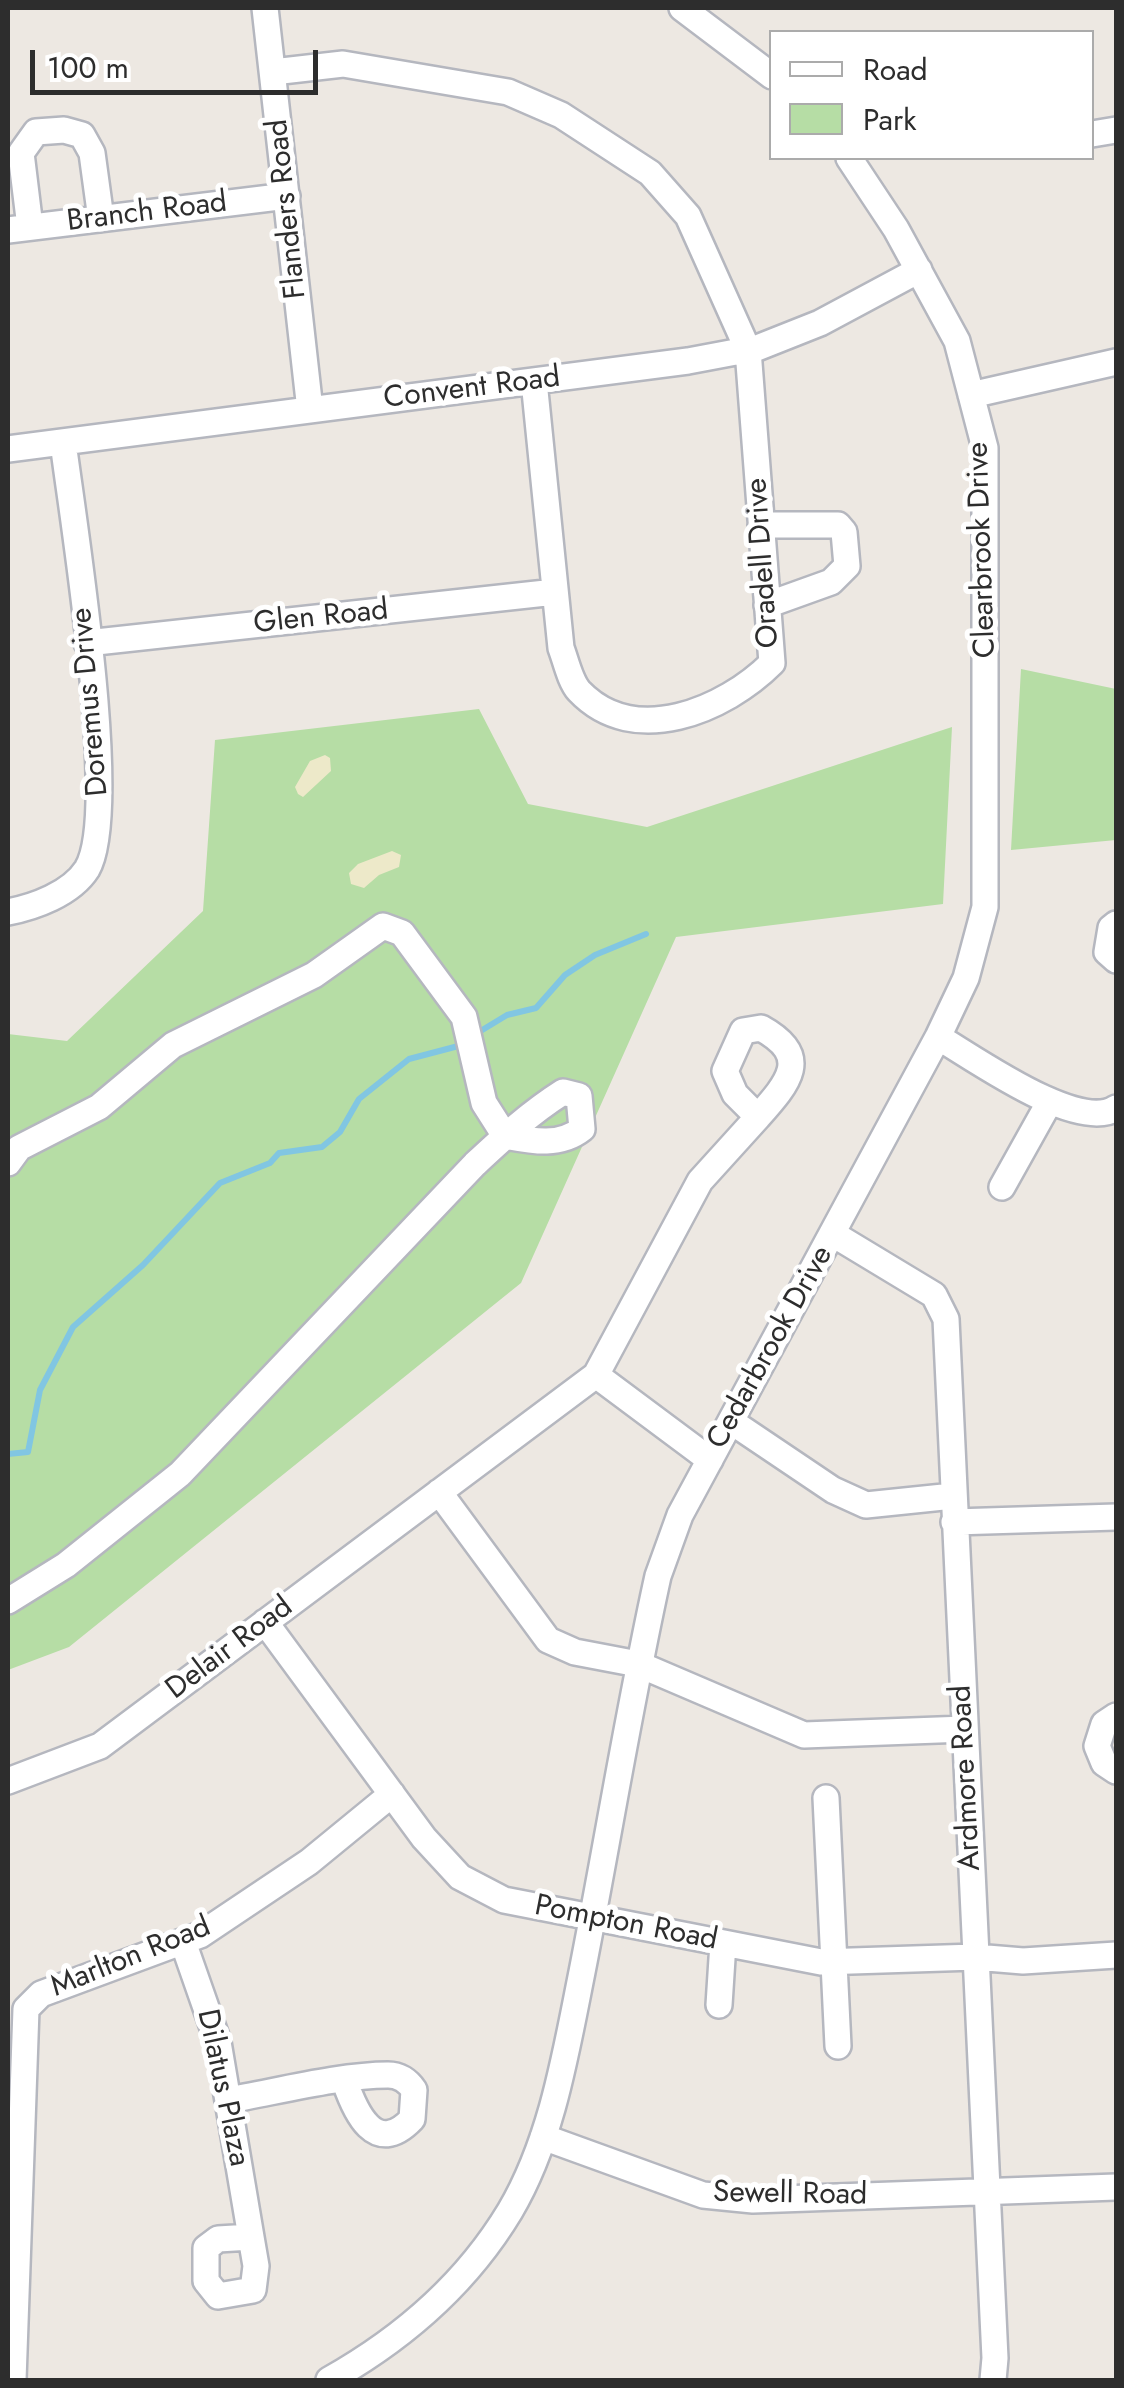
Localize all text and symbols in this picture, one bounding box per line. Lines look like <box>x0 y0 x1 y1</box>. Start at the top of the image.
scale bar <box>35 30 322 92</box>
legend <box>769 30 1094 160</box>
text: 100 m <box>47 46 129 89</box>
text: Road <box>863 48 928 91</box>
text: Park <box>863 98 916 141</box>
street label: Flanders Road <box>261 117 315 301</box>
street label: Branch Road <box>65 185 229 241</box>
street label: Convent Road <box>382 360 562 418</box>
street label: Clearbrook Drive <box>961 441 1005 659</box>
street label: Oradell Drive <box>740 477 788 649</box>
street label: Glen Road <box>252 593 390 643</box>
street label: Doremus Drive <box>65 606 117 798</box>
street label: Cedarbrook Drive <box>700 1240 842 1456</box>
street label: Delair Road <box>160 1590 300 1708</box>
street label: Ardmore Road <box>944 1684 990 1872</box>
street label: Pompton Road <box>532 1889 720 1959</box>
street label: Marlton Road <box>46 1910 216 2006</box>
street label: Dilatus Plaza <box>188 2006 256 2170</box>
street label: Sewell Road <box>713 2176 867 2214</box>

